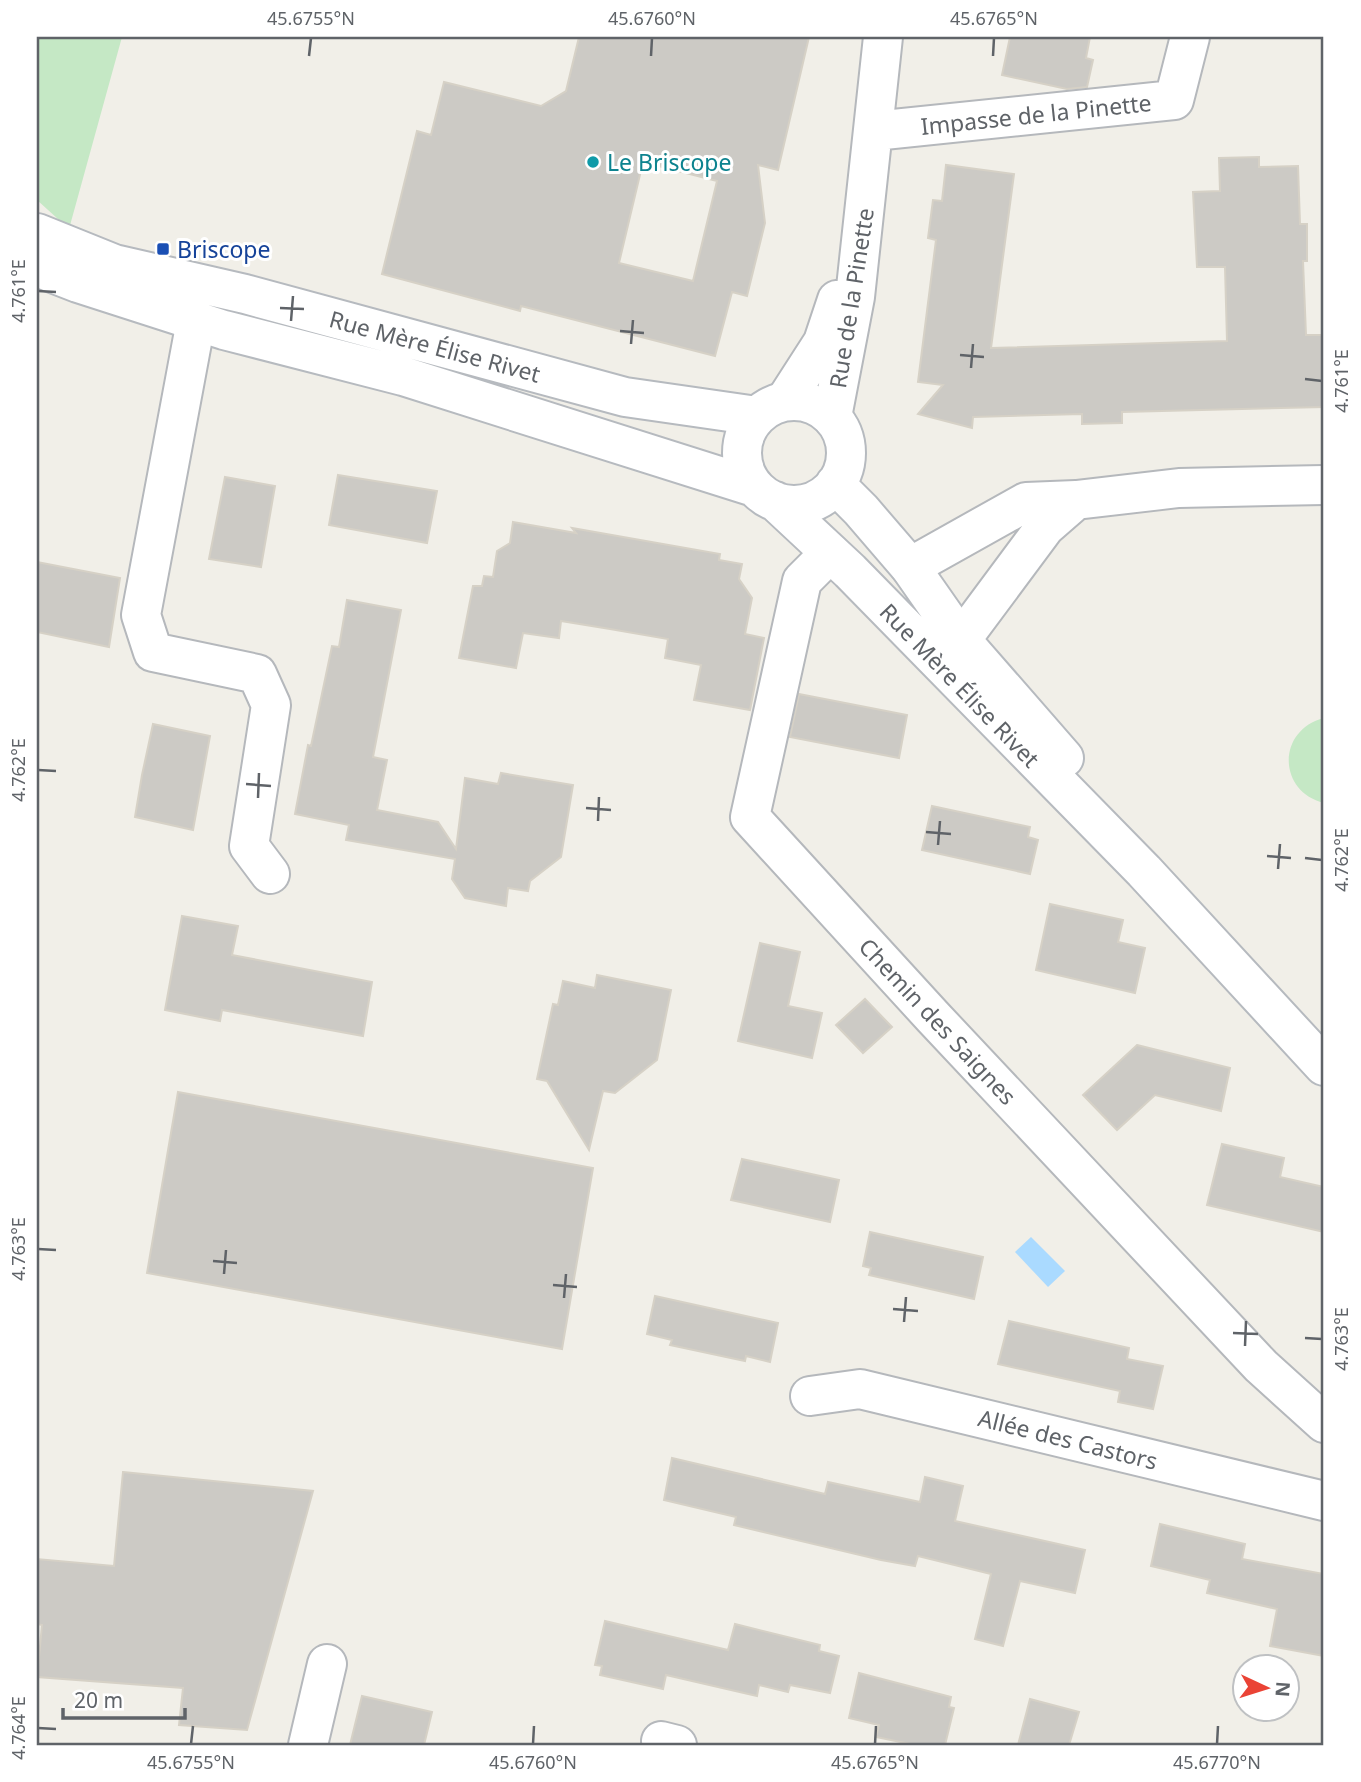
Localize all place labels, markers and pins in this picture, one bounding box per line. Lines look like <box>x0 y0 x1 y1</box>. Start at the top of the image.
place label: Le Briscope <box>607 146 731 178</box>
marker: Le Briscope <box>585 154 601 170</box>
place label: Briscope <box>177 233 270 265</box>
marker: Briscope <box>155 241 171 257</box>

